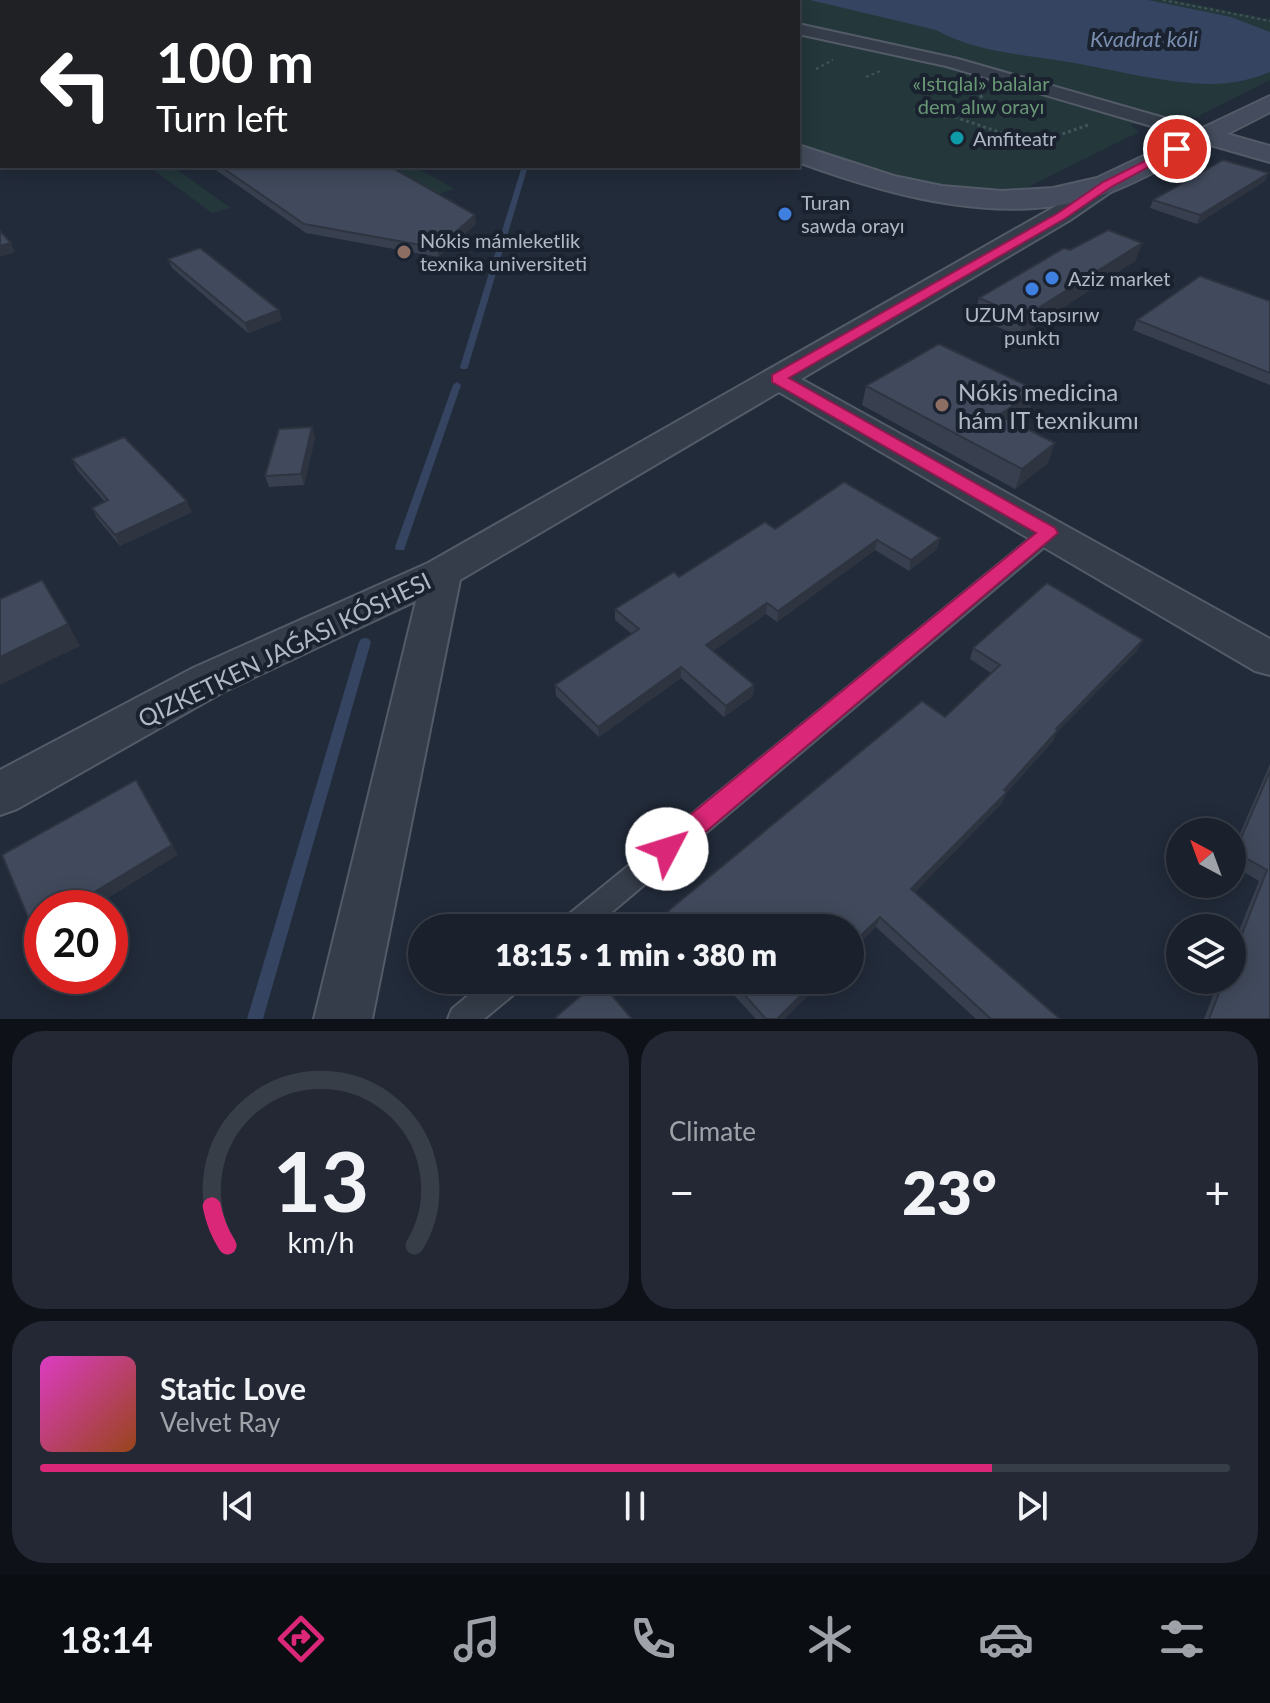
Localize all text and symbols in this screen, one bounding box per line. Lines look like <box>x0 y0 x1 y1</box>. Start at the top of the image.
water label: Kvadrat kóli <box>1090 25 1198 52</box>
text: 100 m <box>156 28 314 95</box>
icon: left <box>24 32 128 136</box>
park label: «Istıqlal» balalar dem alıw orayı <box>913 71 1050 118</box>
text: Turn left <box>156 96 288 140</box>
pin <box>1143 115 1211 183</box>
place label: Amfiteatr <box>973 126 1057 150</box>
icon: arrive <box>1155 127 1199 171</box>
marker: Amfiteatr <box>948 129 966 147</box>
place label: Turan sawda orayı <box>801 190 905 237</box>
marker: Turan sawda orayı <box>776 205 794 223</box>
place label: Nókis mámleketlik texnika universiteti <box>420 228 587 275</box>
marker: Nókis mámleketlik texnika universiteti <box>395 243 413 261</box>
place label: Aziz market <box>1068 266 1170 290</box>
marker: Aziz market <box>1043 269 1061 287</box>
marker: UZUM tapsırıw punktı <box>1023 280 1041 298</box>
place label: UZUM tapsırıw punktı <box>965 302 1100 349</box>
place label: Nókis medicina hám IT texnikumı <box>958 377 1139 434</box>
marker: Nókis medicina hám IT texnikumı <box>933 396 951 414</box>
street label: QIZKETKEN JAǴASI KÓSHESI <box>133 565 435 733</box>
position arrow <box>625 807 709 891</box>
north arrow <box>1166 818 1246 898</box>
map controls <box>1166 818 1246 994</box>
speed limit sign: 20 <box>24 890 128 994</box>
button: layers <box>1166 914 1246 994</box>
text: 18:15 · 1 min · 380 m <box>495 936 777 972</box>
text: Climate <box>669 1115 756 1147</box>
text: 13 <box>272 1130 369 1230</box>
text: 23° <box>902 1156 997 1228</box>
text: − <box>669 1166 695 1218</box>
text: + <box>1204 1166 1230 1218</box>
text: km/h <box>287 1225 354 1259</box>
text: Static Love <box>160 1370 306 1406</box>
text: Velvet Ray <box>160 1406 280 1438</box>
icon: previous <box>216 1484 260 1528</box>
icon: pause <box>613 1484 657 1528</box>
icon: next <box>1010 1484 1054 1528</box>
icon: directions <box>273 1611 329 1667</box>
icon: music <box>449 1611 505 1667</box>
icon: phone <box>625 1611 681 1667</box>
icon: climate <box>802 1611 858 1667</box>
icon: car <box>978 1611 1034 1667</box>
icon: filters <box>1154 1611 1210 1667</box>
text: 18:14 <box>60 1617 153 1661</box>

